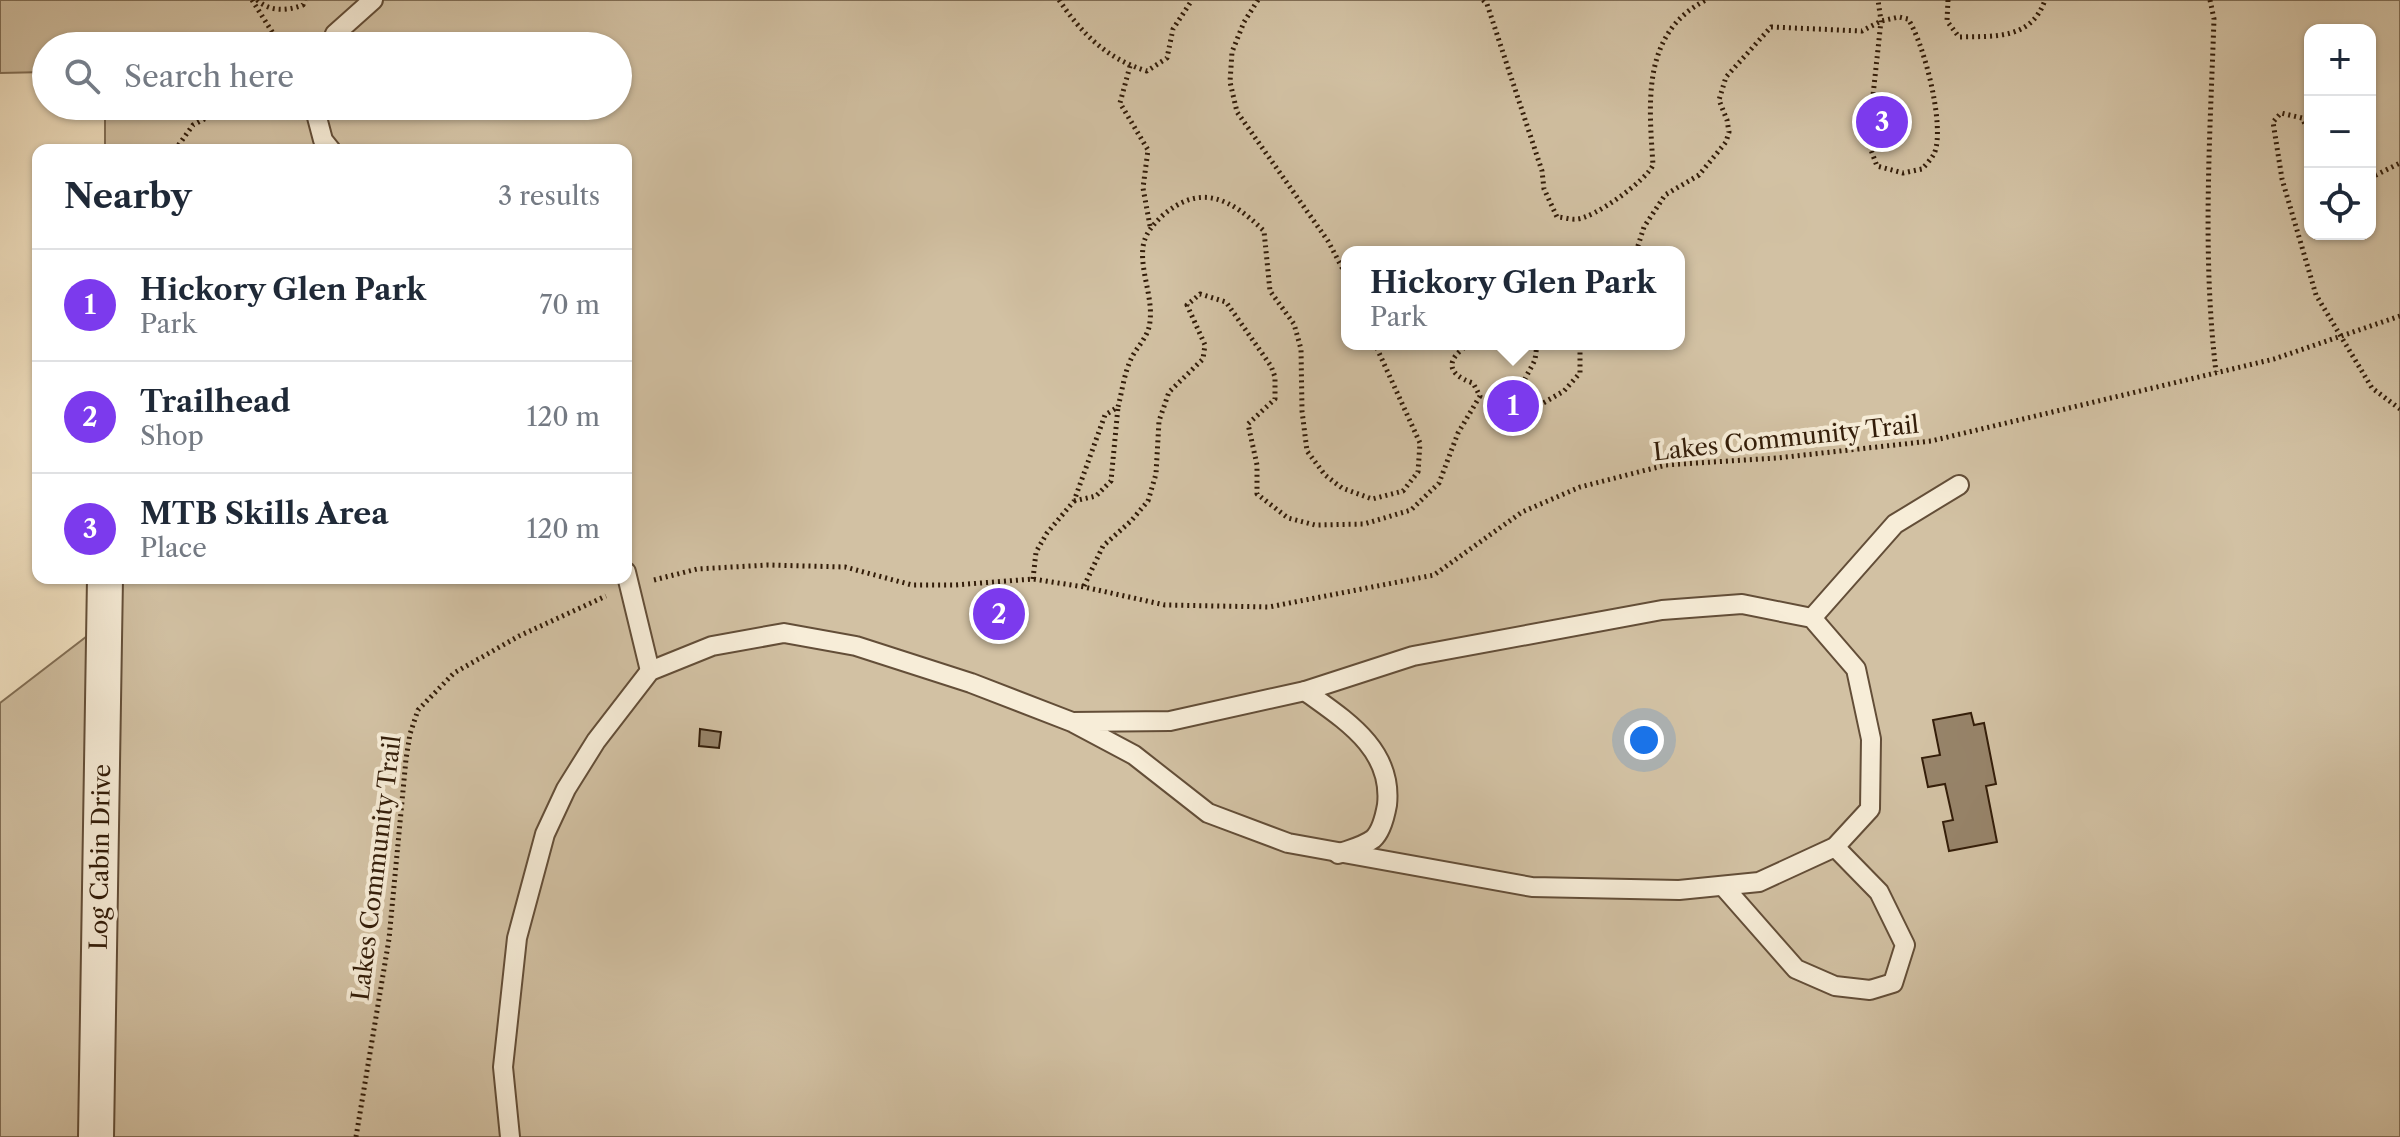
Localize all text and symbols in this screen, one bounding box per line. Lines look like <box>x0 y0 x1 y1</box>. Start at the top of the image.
map controls <box>2304 24 2376 240</box>
button: + <box>2304 24 2376 96</box>
search box <box>32 32 632 120</box>
icon: search <box>60 54 104 98</box>
text: Search here <box>124 58 294 95</box>
pin: 3 <box>1856 92 1908 152</box>
button: − <box>2304 96 2376 168</box>
button: locate <box>2304 168 2376 240</box>
text: Nearby <box>64 175 192 217</box>
text: 3 results <box>498 180 600 212</box>
popup <box>1341 246 1685 350</box>
text: Hickory Glen Park <box>1370 264 1656 301</box>
text: Hickory Glen Park <box>140 271 426 308</box>
text: 1 <box>84 289 96 321</box>
text: 70 m <box>540 289 600 321</box>
text: Park <box>1370 301 1426 333</box>
text: Park <box>140 308 197 340</box>
pin: 1 <box>1487 376 1539 436</box>
text: Trailhead <box>140 383 290 420</box>
text: 2 <box>82 401 98 433</box>
text: 120 m <box>526 401 600 433</box>
street label: Lakes Community Trail <box>1652 410 1920 466</box>
text: Shop <box>140 420 204 452</box>
text: MTB Skills Area <box>140 495 389 532</box>
text: 3 <box>83 513 97 545</box>
text: 120 m <box>526 513 600 545</box>
text: Place <box>140 532 207 564</box>
pin: 2 <box>973 584 1025 644</box>
your location <box>1624 720 1664 760</box>
street label: Lakes Community Trail <box>345 734 407 1002</box>
street label: Log Cabin Drive <box>84 764 116 950</box>

